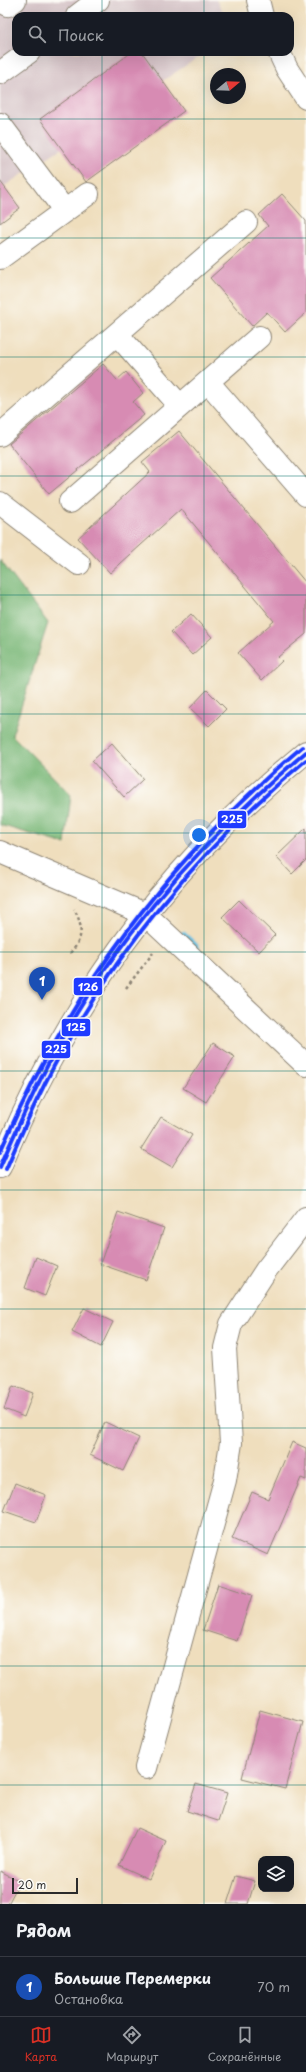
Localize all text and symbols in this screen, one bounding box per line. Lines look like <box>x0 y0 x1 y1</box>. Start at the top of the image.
search box <box>12 12 294 56</box>
icon: search <box>26 23 48 45</box>
text: Поиск <box>58 23 104 46</box>
north arrow <box>210 68 246 104</box>
line badge: 225 <box>217 810 247 829</box>
text: 225 <box>221 810 243 827</box>
your location <box>189 825 209 845</box>
pin: 1 <box>29 967 55 1000</box>
line badge: 126 <box>73 977 103 996</box>
text: 126 <box>78 978 98 995</box>
line badge: 125 <box>61 1018 91 1037</box>
text: 125 <box>66 1018 86 1035</box>
line badge: 225 <box>41 1040 71 1059</box>
text: 225 <box>45 1040 67 1057</box>
map controls <box>258 1856 294 1892</box>
button: layers <box>258 1856 294 1892</box>
scale bar <box>12 1876 78 1895</box>
text: 20 m <box>18 1876 46 1893</box>
text: Рядом <box>16 1917 71 1943</box>
text: Большие Перемерки <box>54 1966 211 1989</box>
text: 1 <box>26 1977 32 1996</box>
text: 70 m <box>257 1977 290 1996</box>
text: Остановка <box>54 1989 123 2008</box>
tab: Карта <box>25 2024 57 2065</box>
tab: Маршрут <box>106 2024 158 2065</box>
tab: Сохранённые <box>208 2024 281 2065</box>

